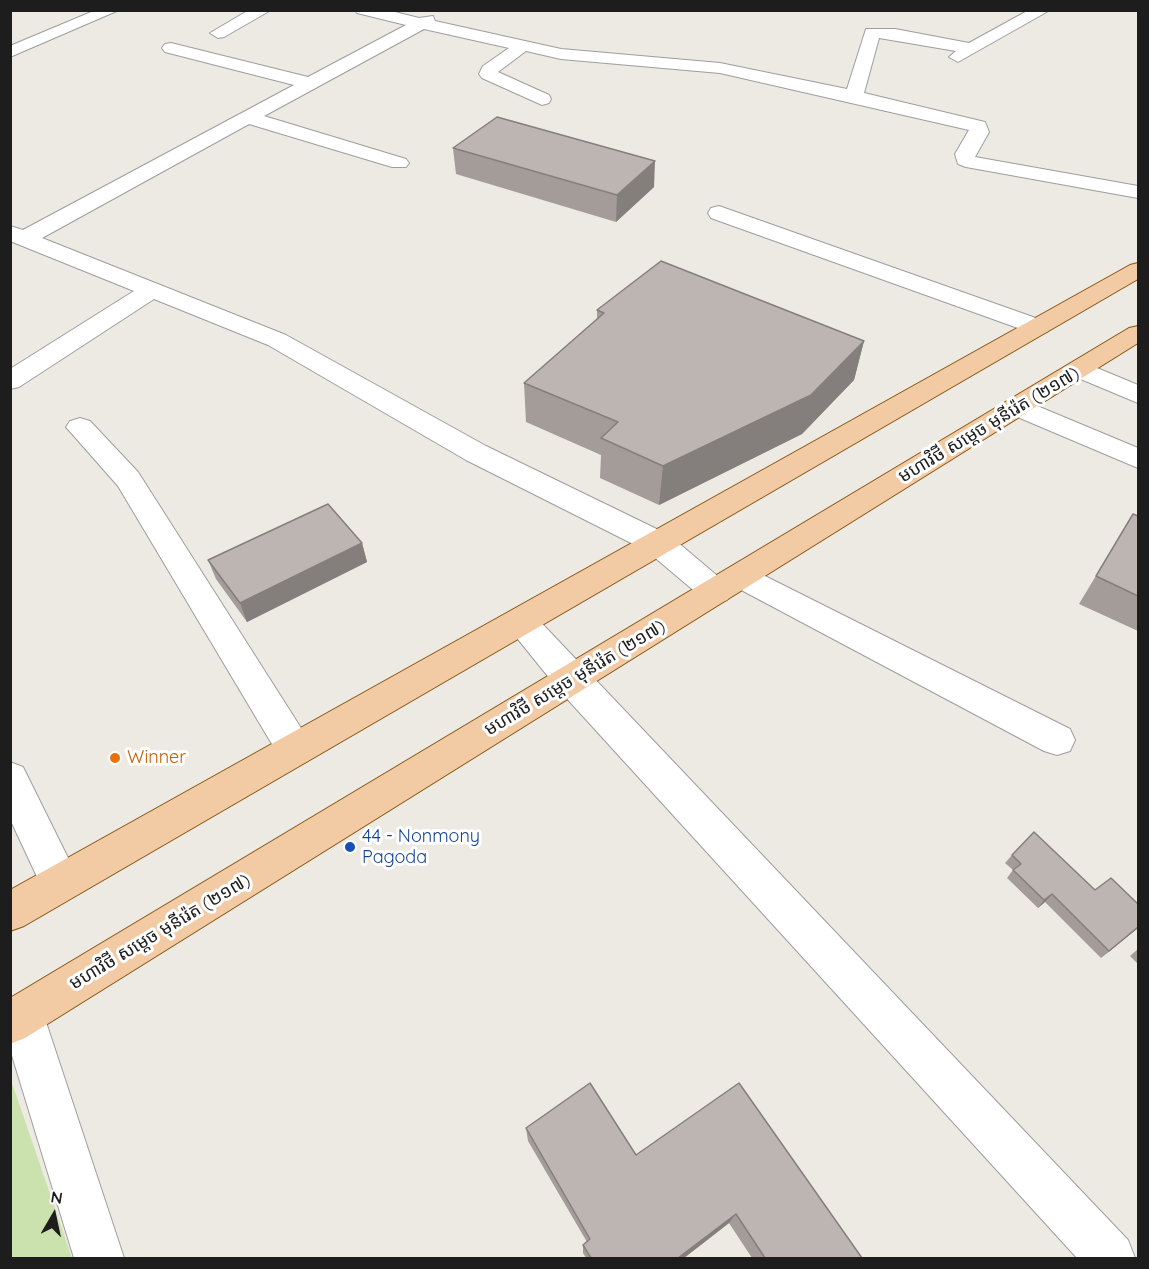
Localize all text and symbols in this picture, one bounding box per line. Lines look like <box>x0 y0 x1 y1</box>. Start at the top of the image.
street label: មហាវិថី សម្តេច មុនីរ៉េត (២១៧) <box>895 362 1083 488</box>
street label: មហាវិថី សម្តេច មុនីរ៉េត (២១៧) <box>481 615 669 741</box>
place label: Winner <box>127 747 186 769</box>
marker: Winner <box>108 751 122 765</box>
place label: 44 - Nonmony Pagoda <box>362 826 480 868</box>
marker: 44 - Nonmony Pagoda <box>343 840 357 854</box>
street label: មហាវិថី សម្តេច មុនីរ៉េត (២១៧) <box>66 869 254 995</box>
north arrow <box>24 1185 84 1245</box>
text: N <box>49 1186 64 1208</box>

